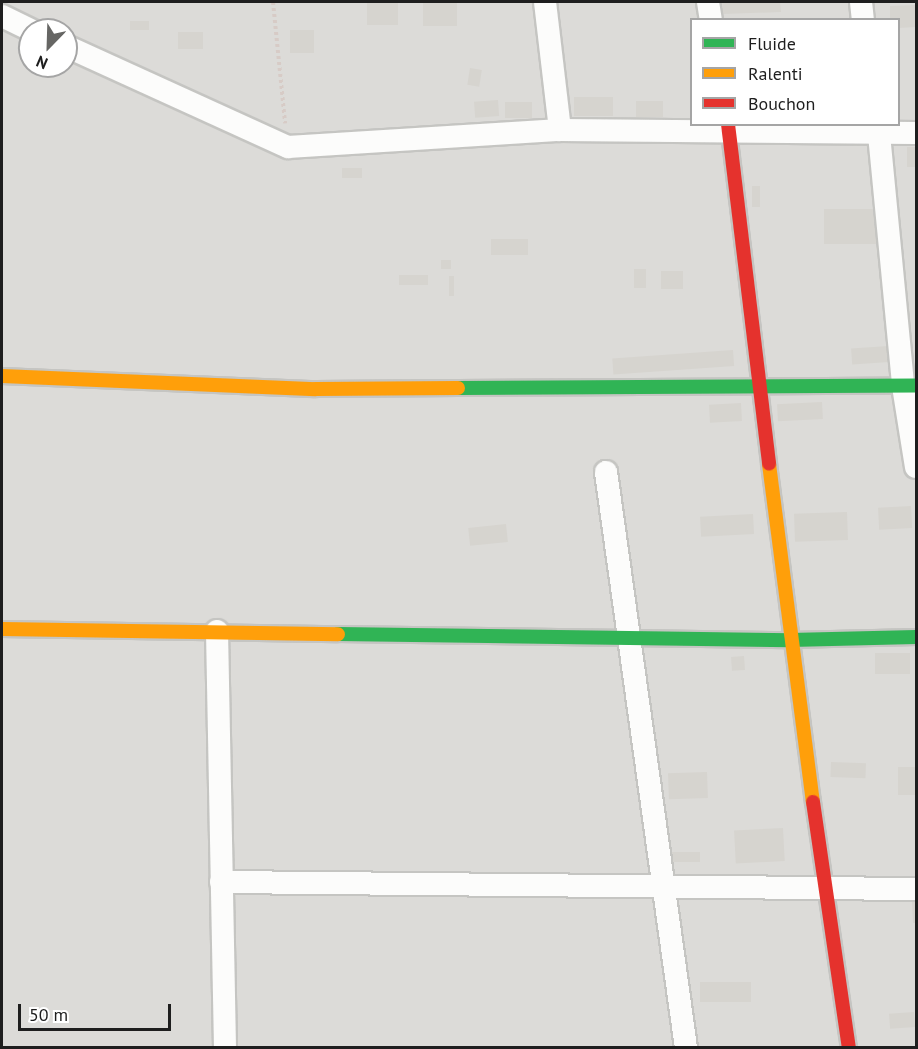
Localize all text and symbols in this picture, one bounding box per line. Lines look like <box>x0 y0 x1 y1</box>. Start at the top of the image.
north arrow <box>18 18 78 78</box>
legend <box>690 18 900 126</box>
text: Fluide <box>748 32 796 55</box>
text: N <box>33 51 51 74</box>
text: Ralenti <box>748 62 803 85</box>
text: Bouchon <box>748 92 815 115</box>
scale bar <box>21 992 174 1030</box>
text: 50 m <box>29 1003 68 1026</box>

